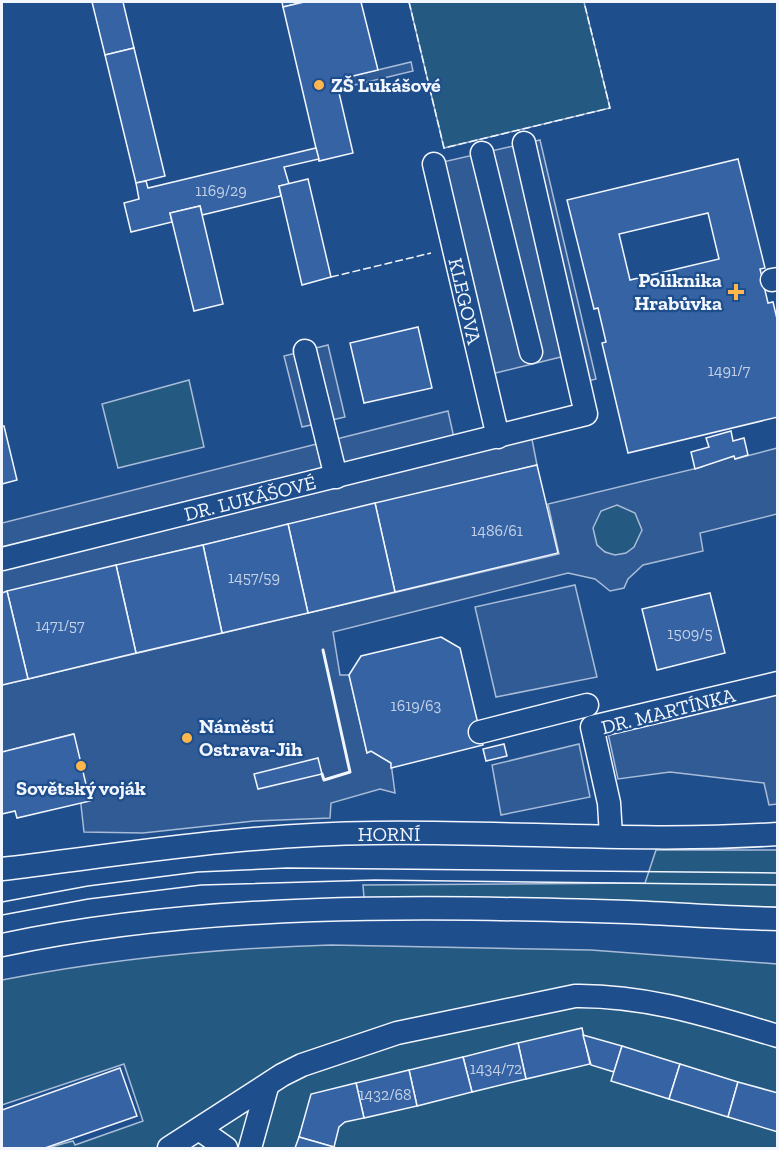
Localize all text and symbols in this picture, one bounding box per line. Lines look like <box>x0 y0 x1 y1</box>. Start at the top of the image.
place label: ZŠ Lukášové <box>331 73 441 97</box>
marker: ZŠ Lukášové <box>312 78 326 92</box>
house number: 1169/29 <box>195 181 247 200</box>
street label: KLEGOVA <box>443 255 487 348</box>
place label: Poliknika Hrabůvka <box>634 268 722 315</box>
marker: Poliknika Hrabůvka <box>727 283 745 301</box>
house number: 1491/7 <box>708 361 751 380</box>
street label: DR. LUKÁŠOVÉ <box>182 470 318 526</box>
house number: 1486/61 <box>471 521 523 540</box>
house number: 1457/59 <box>228 568 280 587</box>
house number: 1471/57 <box>35 616 85 635</box>
house number: 1509/5 <box>667 624 713 643</box>
street label: DR. MARTÍNKA <box>599 683 738 739</box>
house number: 1619/63 <box>391 696 442 715</box>
place label: Náměstí Ostrava-Jih <box>199 714 303 761</box>
marker: Náměstí Ostrava-Jih <box>180 731 194 745</box>
marker: Sovětský voják <box>74 759 88 773</box>
place label: Sovětský voják <box>16 776 146 800</box>
street label: HORNÍ <box>358 822 420 846</box>
house number: 1434/72 <box>470 1059 522 1078</box>
house number: 1432/68 <box>358 1085 412 1104</box>

